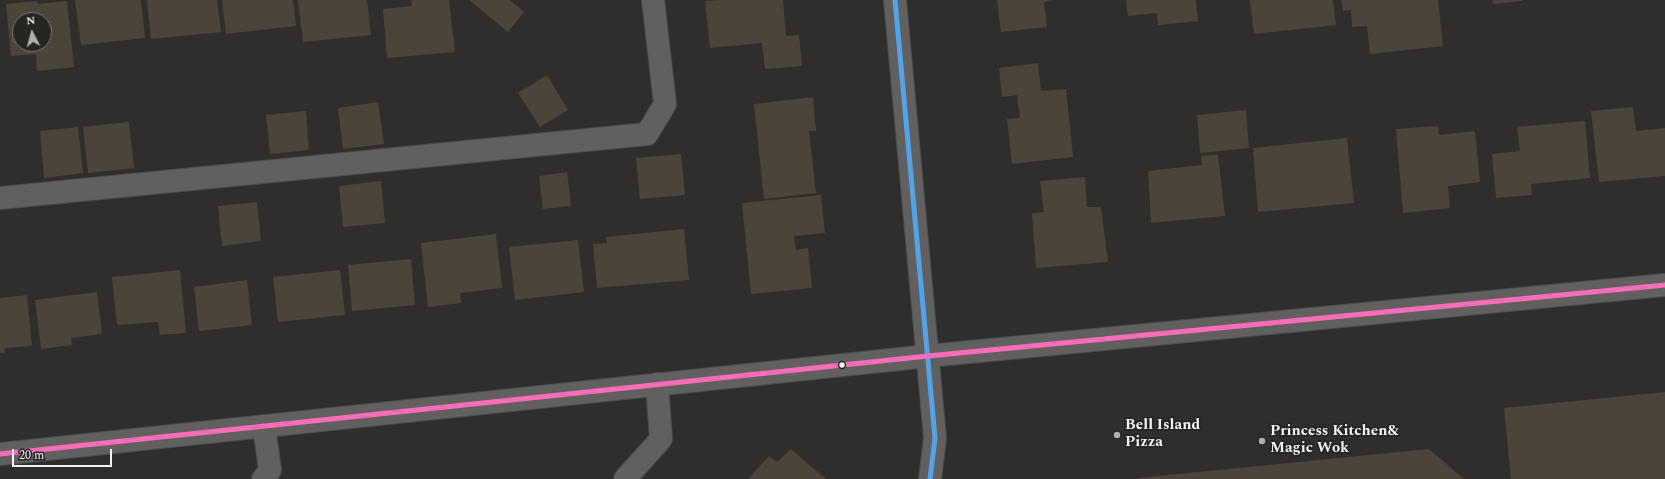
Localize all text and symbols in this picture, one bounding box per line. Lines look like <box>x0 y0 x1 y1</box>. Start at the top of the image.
north arrow <box>12 12 52 52</box>
text: N <box>25 12 36 29</box>
unlabelled marker <box>837 360 847 370</box>
place label: Bell Island Pizza <box>1125 417 1200 452</box>
place label: Princess Kitchen& Magic Wok <box>1270 423 1399 458</box>
marker: Bell Island Pizza <box>1112 430 1122 440</box>
marker: Princess Kitchen& Magic Wok <box>1257 436 1267 446</box>
scale bar <box>14 441 114 467</box>
text: 20 m <box>19 446 44 465</box>

